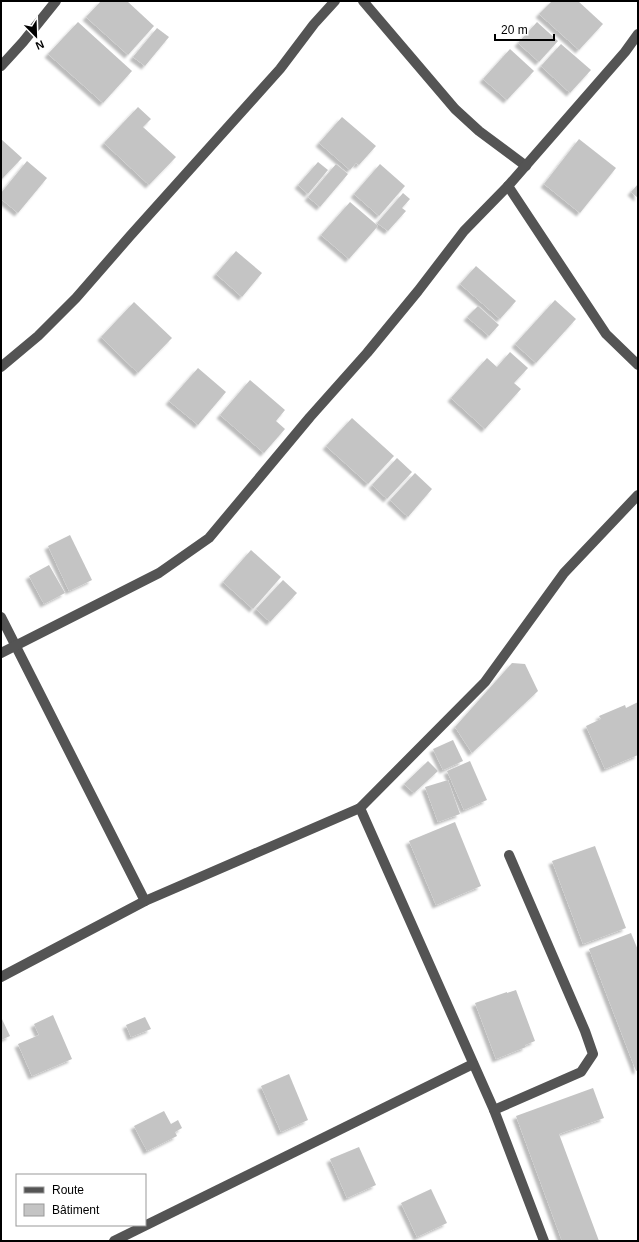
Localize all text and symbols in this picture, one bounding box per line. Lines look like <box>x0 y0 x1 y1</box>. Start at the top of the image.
north arrow <box>16 16 56 56</box>
scale bar <box>495 16 554 42</box>
text: 20 m <box>501 23 528 37</box>
text: N <box>34 38 46 52</box>
legend <box>16 1174 146 1226</box>
text: Route <box>52 1183 84 1197</box>
text: Bâtiment <box>52 1203 100 1217</box>

